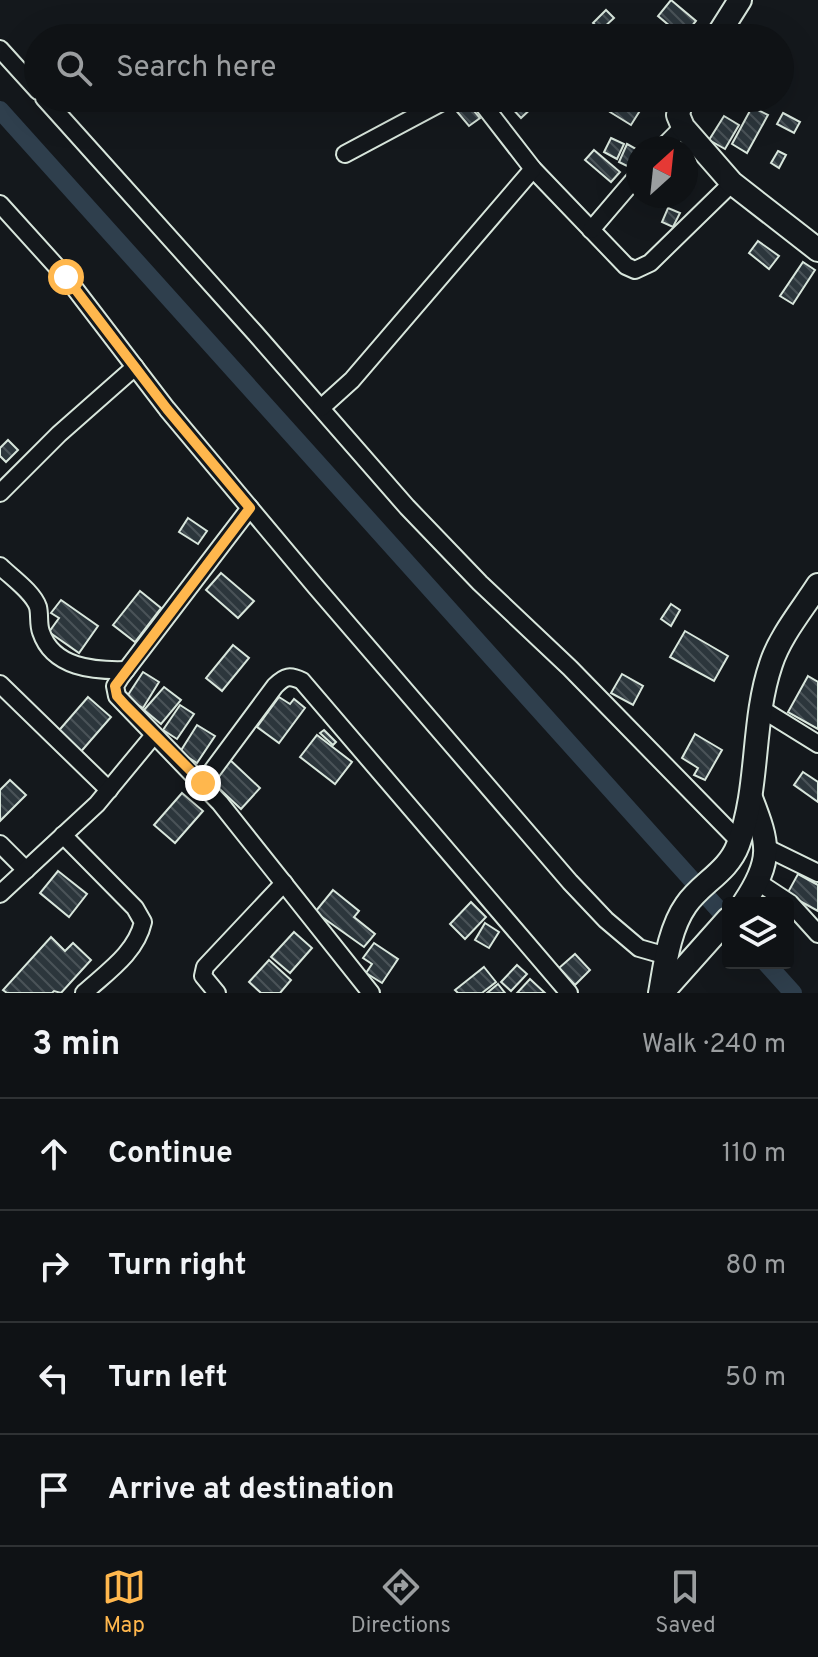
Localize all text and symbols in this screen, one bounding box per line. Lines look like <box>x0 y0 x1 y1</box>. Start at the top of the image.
search box <box>24 24 794 112</box>
icon: search <box>52 46 96 90</box>
text: Search here <box>116 50 276 87</box>
north arrow <box>626 136 698 208</box>
route start <box>48 259 84 295</box>
route end <box>185 765 221 801</box>
map controls <box>722 897 794 969</box>
button: layers <box>722 897 794 969</box>
text: 3 min <box>32 1024 120 1067</box>
text: Walk · 240 m <box>642 1029 786 1062</box>
icon: ahead <box>32 1132 76 1176</box>
text: Continue <box>108 1136 233 1173</box>
text: 110 m <box>722 1138 786 1171</box>
icon: right <box>32 1244 76 1288</box>
text: Turn right <box>108 1248 246 1285</box>
text: 80 m <box>726 1250 786 1283</box>
icon: left <box>32 1356 76 1400</box>
text: Turn left <box>108 1360 228 1397</box>
text: 50 m <box>725 1362 786 1395</box>
icon: arrive <box>32 1468 76 1512</box>
text: Arrive at destination <box>108 1472 394 1509</box>
tab: Map <box>102 1565 146 1640</box>
tab: Directions <box>351 1565 451 1640</box>
tab: Saved <box>655 1565 716 1640</box>

